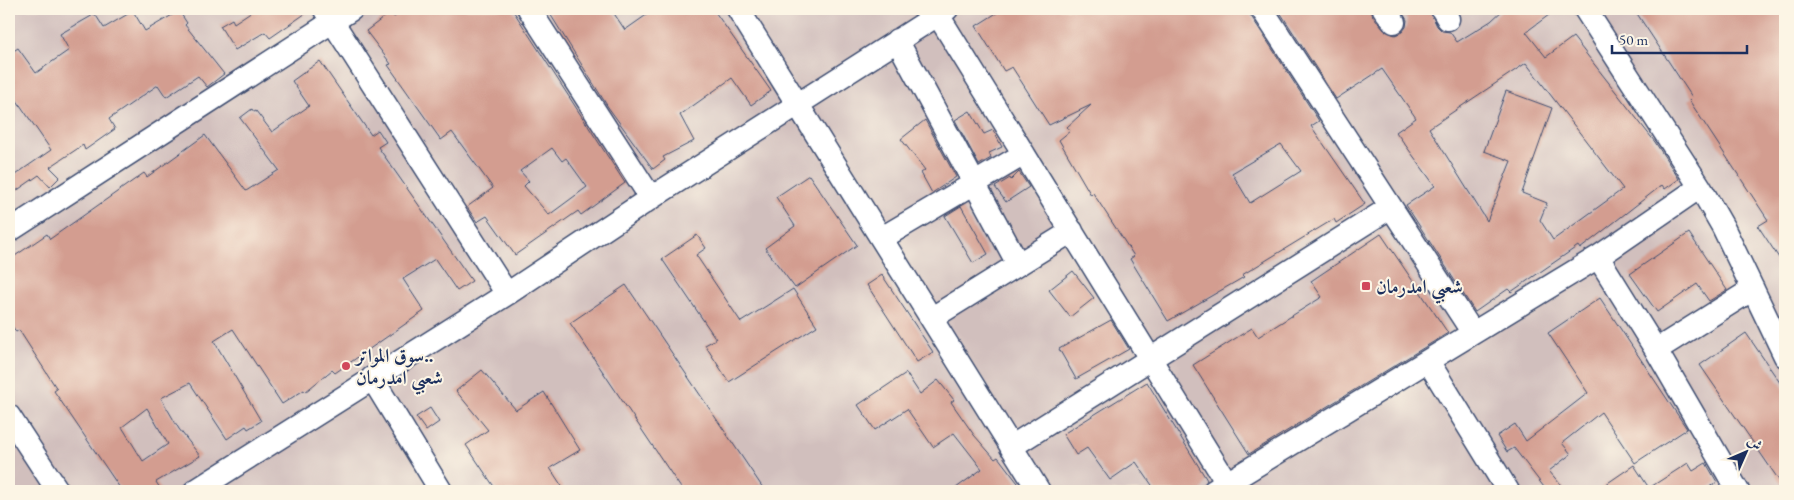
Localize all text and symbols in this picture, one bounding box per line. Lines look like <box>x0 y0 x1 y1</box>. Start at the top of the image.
scale bar <box>1612 22 1746 54</box>
text: 50 m <box>1619 30 1648 49</box>
place label: شعبي امدرمان <box>1376 274 1463 304</box>
marker: شعبي امدرمان <box>1360 280 1372 292</box>
place label: سوق المواتر.. شعبي امدرمان <box>354 343 443 395</box>
marker: سوق المواتر.. شعبي امدرمان <box>340 360 352 372</box>
north arrow <box>1722 428 1772 478</box>
text: ش <box>1744 432 1767 454</box>

